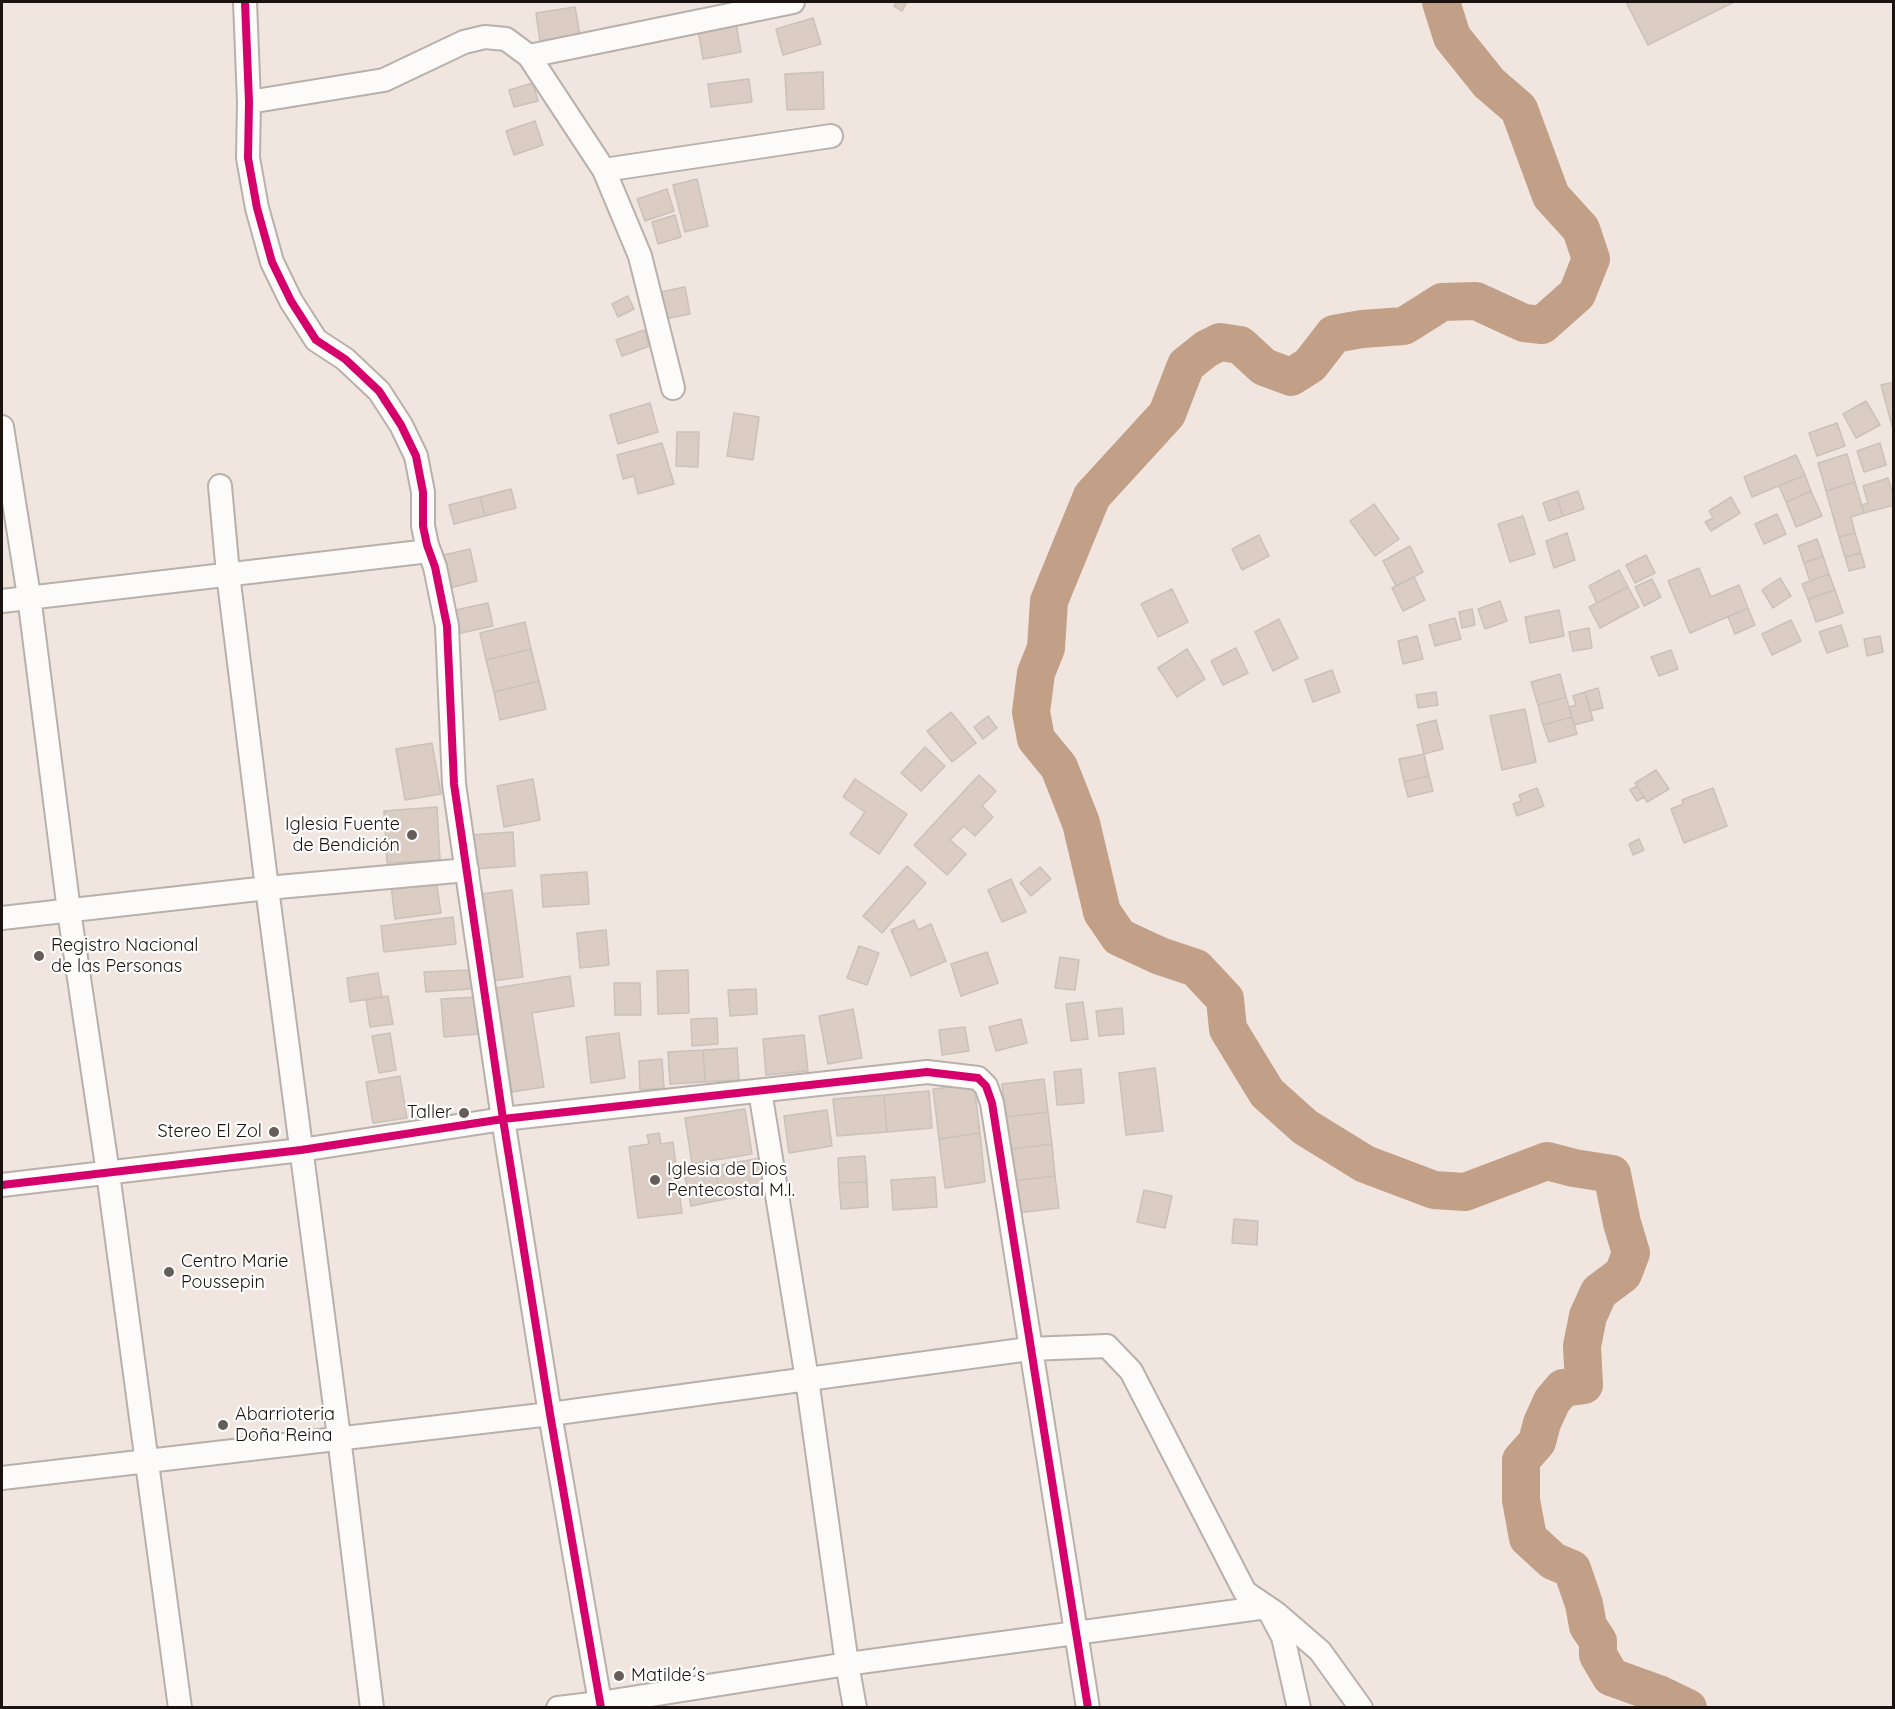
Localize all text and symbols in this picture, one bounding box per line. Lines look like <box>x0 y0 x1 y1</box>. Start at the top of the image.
place label: Iglesia Fuente de Bendición <box>285 814 400 856</box>
marker: Iglesia Fuente de Bendición <box>405 828 419 842</box>
place label: Registro Nacional de las Personas <box>51 935 199 978</box>
marker: Registro Nacional de las Personas <box>32 949 46 963</box>
place label: Taller <box>407 1102 452 1124</box>
marker: Taller <box>457 1106 471 1120</box>
place label: Stereo El Zol <box>157 1121 262 1143</box>
marker: Stereo El Zol <box>267 1125 281 1139</box>
place label: Iglesia de Dios Pentecostal M.I. <box>667 1159 795 1202</box>
marker: Iglesia de Dios Pentecostal M.I. <box>648 1173 662 1187</box>
place label: Centro Marie Poussepin <box>181 1251 288 1294</box>
marker: Centro Marie Poussepin <box>162 1265 176 1279</box>
place label: Abarrioteria Doña Reina <box>235 1404 335 1446</box>
marker: Abarrioteria Doña Reina <box>216 1418 230 1432</box>
place label: Matilde´s <box>631 1665 705 1687</box>
marker: Matilde´s <box>612 1669 626 1683</box>

